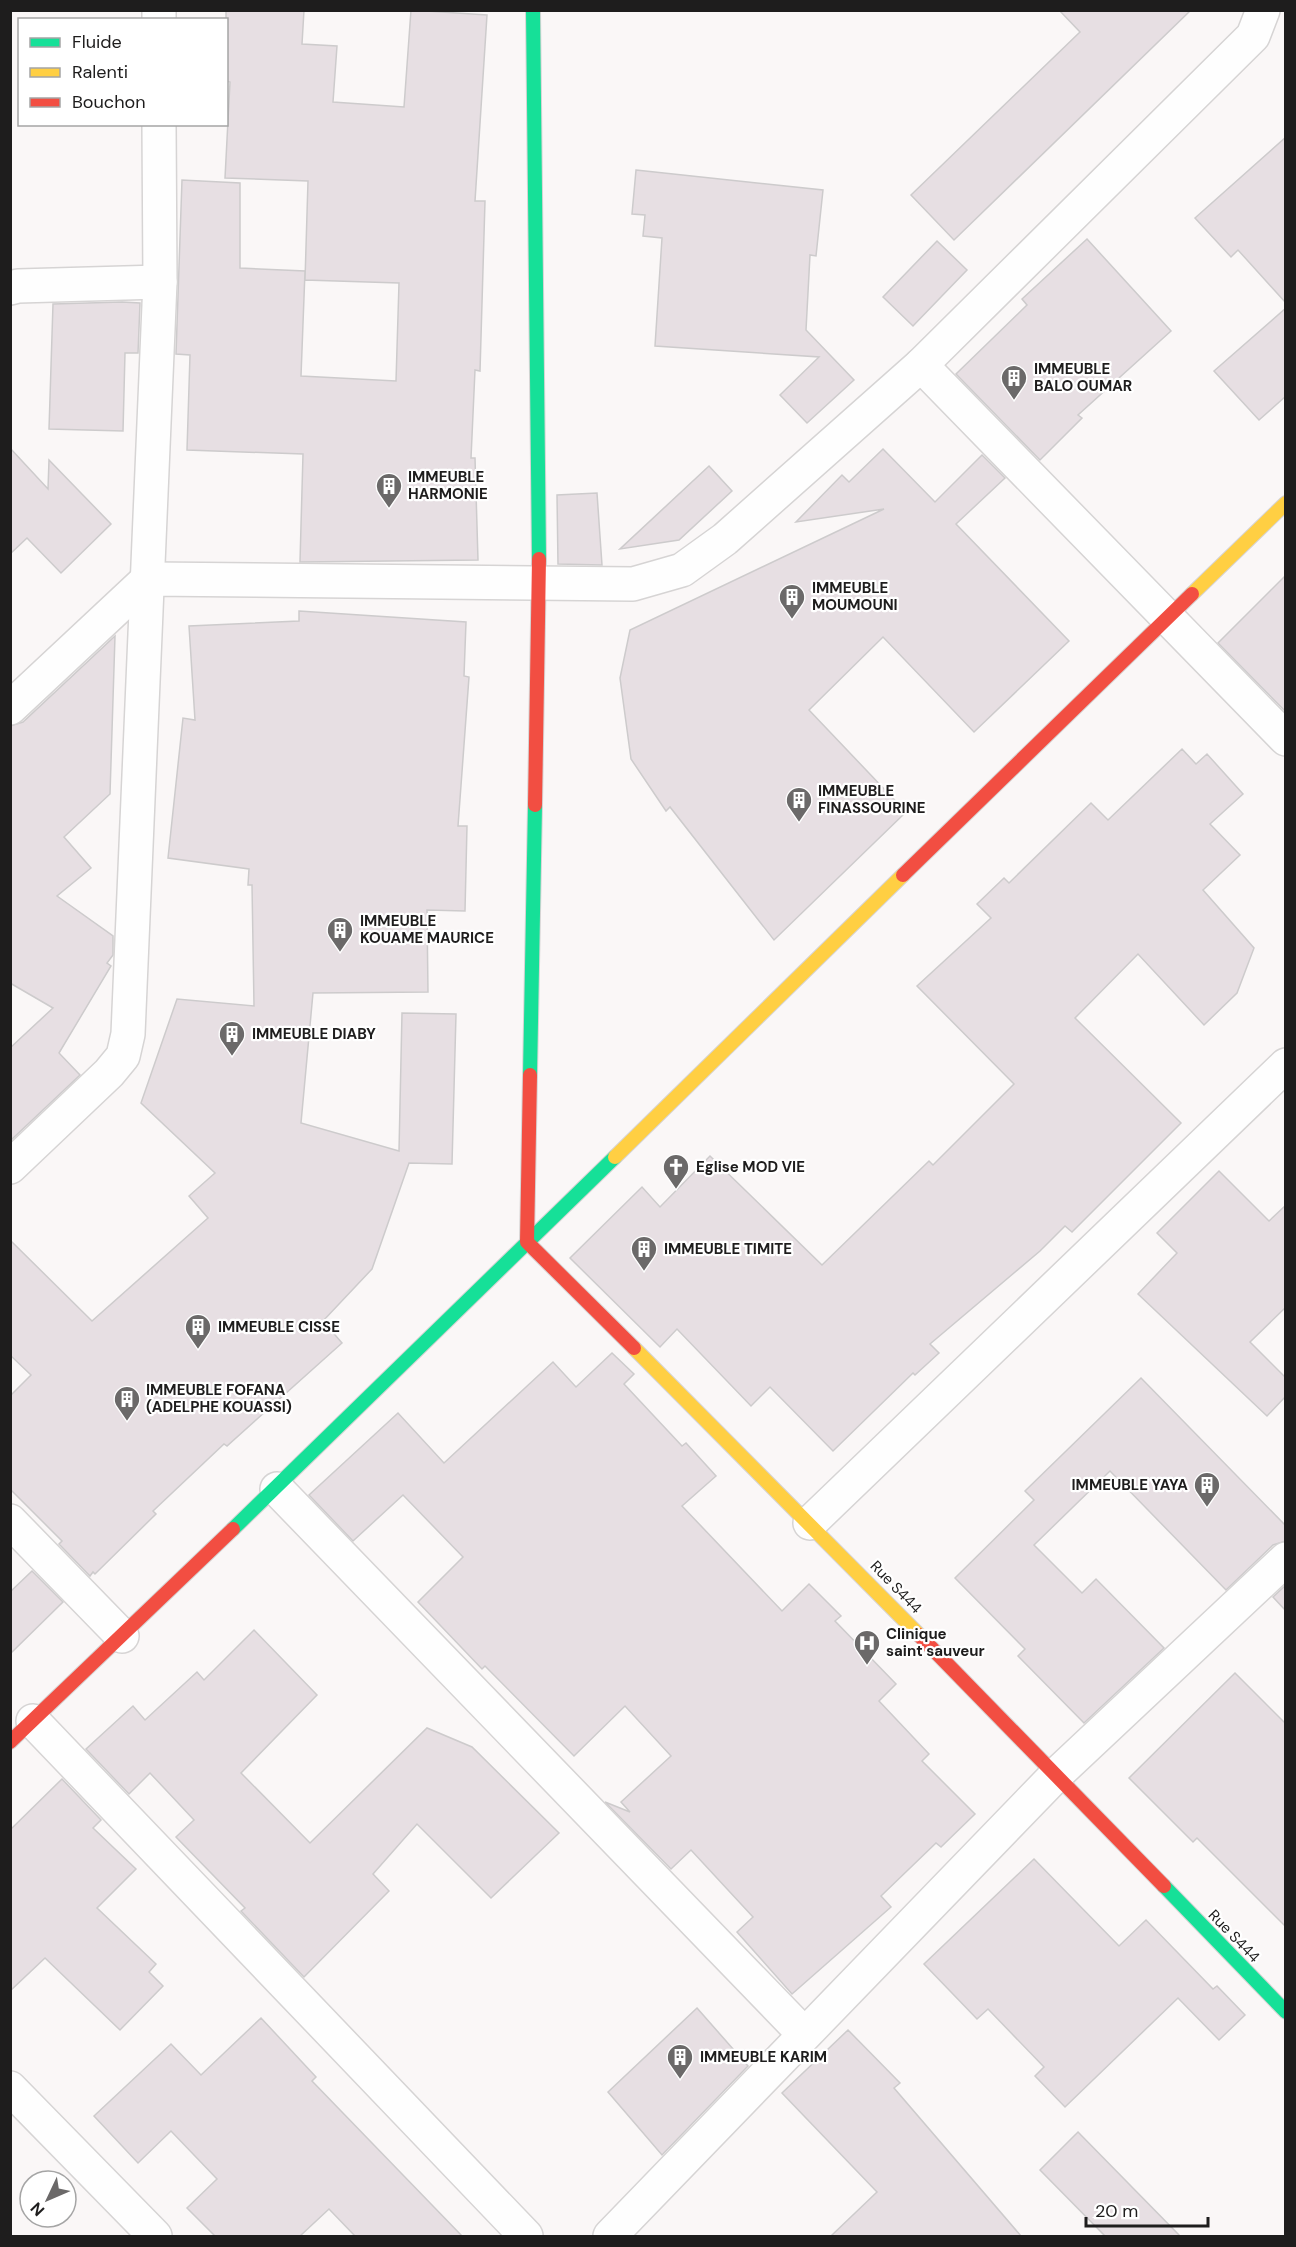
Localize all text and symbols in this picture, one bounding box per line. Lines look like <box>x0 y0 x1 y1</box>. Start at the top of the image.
legend <box>18 18 228 126</box>
text: Fluide <box>72 30 122 54</box>
text: Ralenti <box>72 60 128 84</box>
text: Bouchon <box>72 90 146 114</box>
place label: IMMEUBLE BALO OUMAR <box>1034 359 1132 396</box>
building icon: IMMEUBLE BALO OUMAR <box>999 363 1029 401</box>
place label: IMMEUBLE HARMONIE <box>408 467 488 504</box>
building icon: IMMEUBLE HARMONIE <box>374 471 404 509</box>
place label: IMMEUBLE MOUMOUNI <box>812 578 898 615</box>
building icon: IMMEUBLE MOUMOUNI <box>777 582 807 620</box>
place label: IMMEUBLE FINASSOURINE <box>818 781 925 818</box>
building icon: IMMEUBLE FINASSOURINE <box>784 785 814 823</box>
place label: IMMEUBLE KOUAME MAURICE <box>360 911 494 948</box>
building icon: IMMEUBLE KOUAME MAURICE <box>325 915 355 953</box>
building icon: IMMEUBLE DIABY <box>217 1019 247 1057</box>
place label: IMMEUBLE DIABY <box>252 1024 376 1044</box>
church icon: Eglise MOD VIE <box>661 1152 691 1190</box>
place label: Eglise MOD VIE <box>696 1157 805 1177</box>
building icon: IMMEUBLE TIMITE <box>629 1234 659 1272</box>
place label: IMMEUBLE TIMITE <box>664 1239 792 1259</box>
building icon: IMMEUBLE CISSE <box>183 1312 213 1350</box>
place label: IMMEUBLE CISSE <box>218 1317 340 1337</box>
place label: IMMEUBLE FOFANA (ADELPHE KOUASSI) <box>146 1380 292 1417</box>
building icon: IMMEUBLE FOFANA (ADELPHE KOUASSI) <box>112 1384 142 1422</box>
building icon: IMMEUBLE YAYA <box>1192 1470 1222 1508</box>
place label: IMMEUBLE YAYA <box>1072 1475 1188 1495</box>
street label: Rue S444 <box>866 1556 926 1618</box>
place label: Clinique saint sauveur <box>886 1624 985 1661</box>
hospital icon: Clinique saint sauveur <box>852 1628 882 1666</box>
street label: Rue S444 <box>1204 1905 1264 1967</box>
building icon: IMMEUBLE KARIM <box>665 2042 695 2080</box>
place label: IMMEUBLE KARIM <box>700 2047 827 2067</box>
north arrow <box>18 2169 78 2229</box>
scale bar <box>1086 2190 1208 2228</box>
text: N <box>26 2198 49 2221</box>
text: 20 m <box>1095 2199 1138 2223</box>

